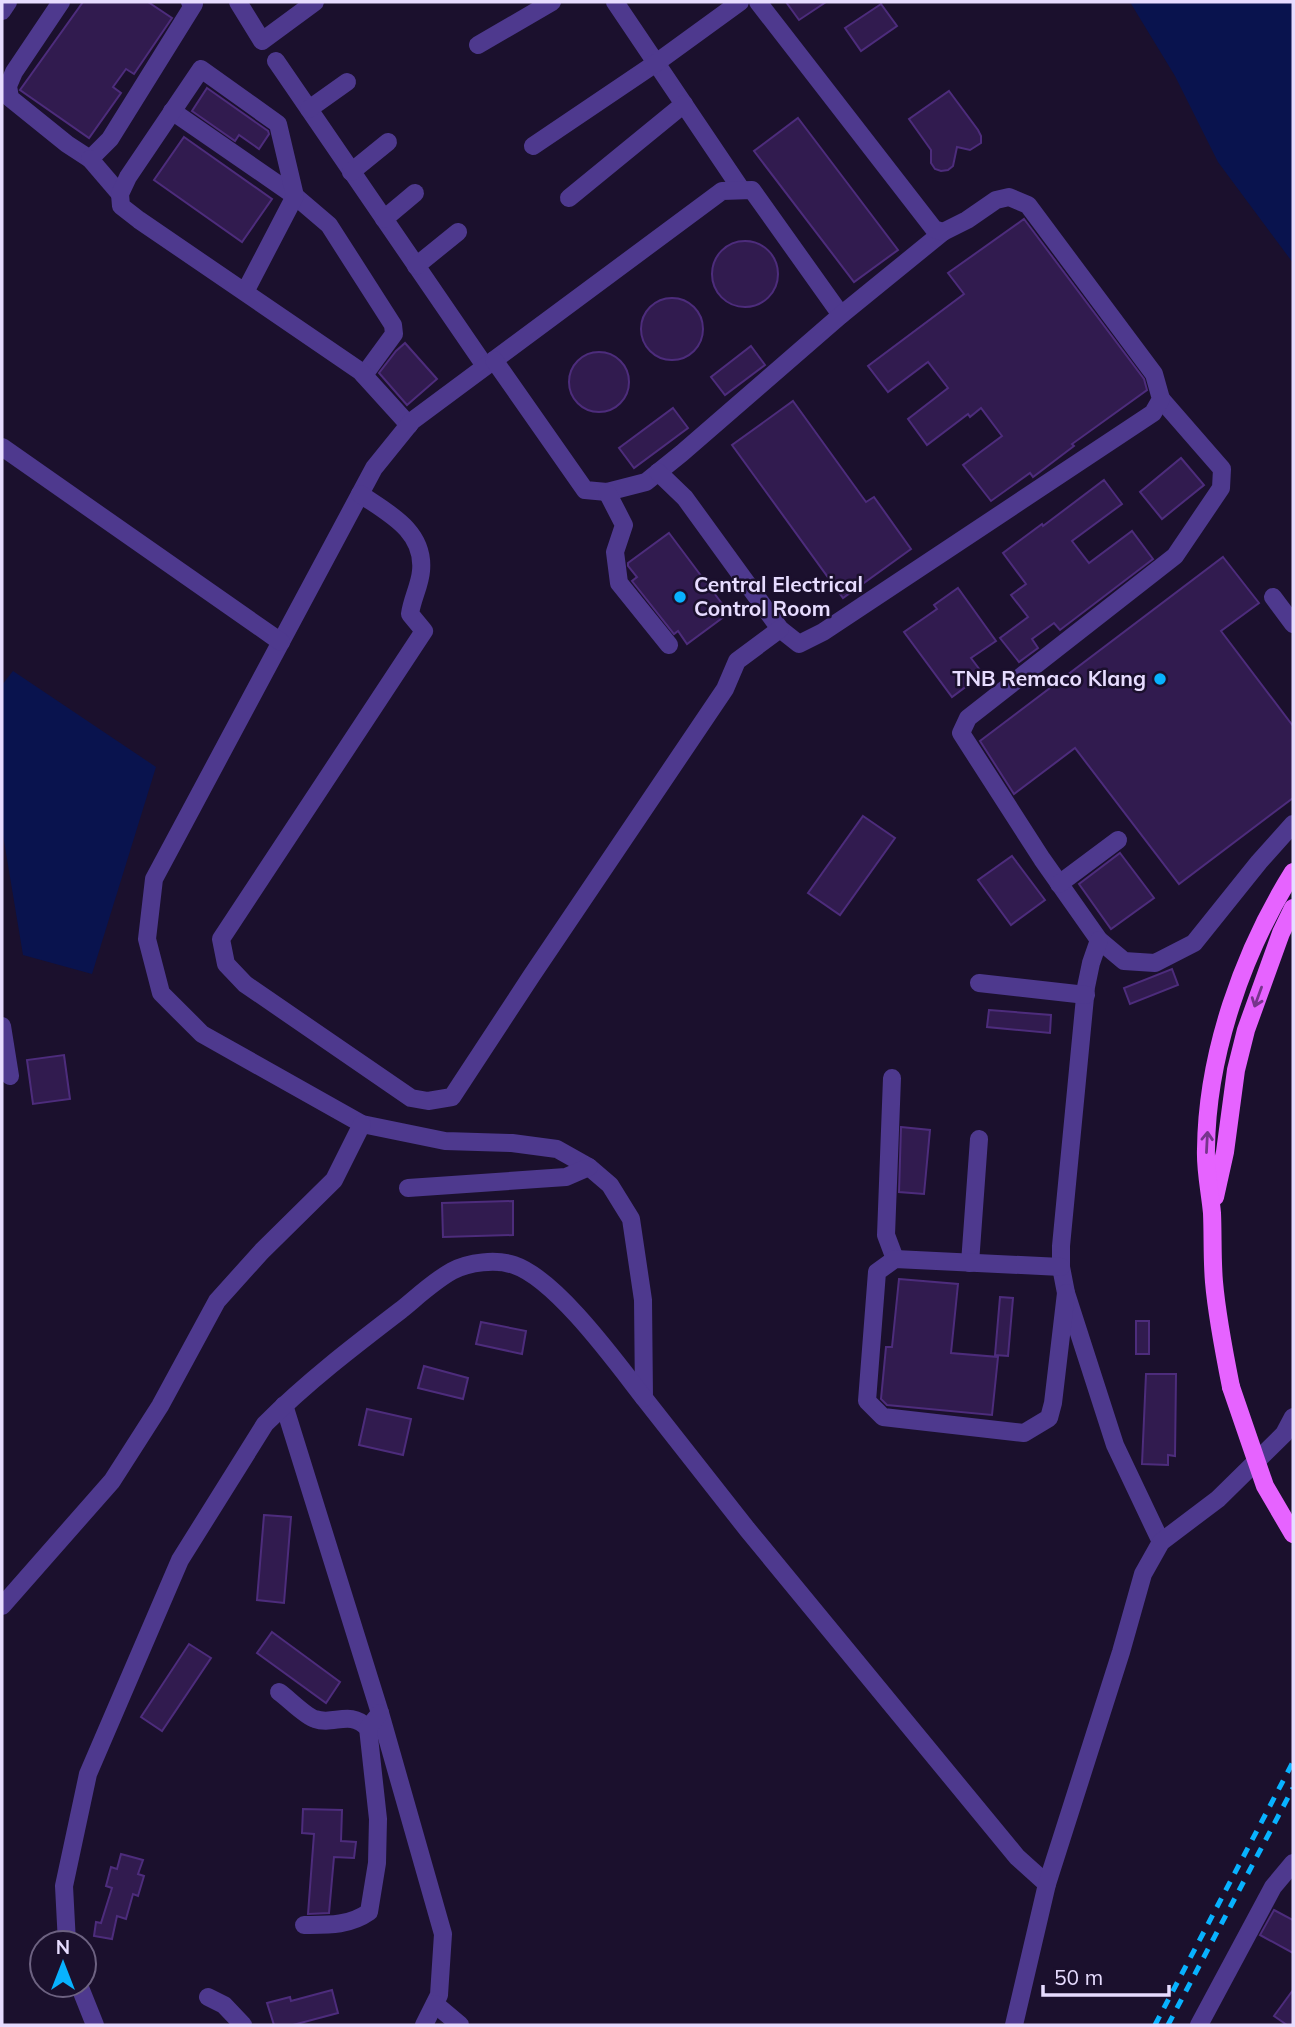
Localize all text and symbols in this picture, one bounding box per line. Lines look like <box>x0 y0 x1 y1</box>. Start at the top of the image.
place label: Central Electrical Control Room <box>694 571 863 621</box>
marker: Central Electrical Control Room <box>672 589 688 605</box>
place label: TNB Remaco Klang <box>952 665 1146 691</box>
marker: TNB Remaco Klang <box>1152 671 1168 687</box>
one-way arrow <box>1251 986 1263 1008</box>
one-way arrow <box>1200 1131 1213 1154</box>
north arrow <box>28 1929 98 1999</box>
text: N <box>56 1935 70 1959</box>
scale bar <box>1043 1954 1169 1998</box>
text: 50 m <box>1054 1964 1103 1990</box>

